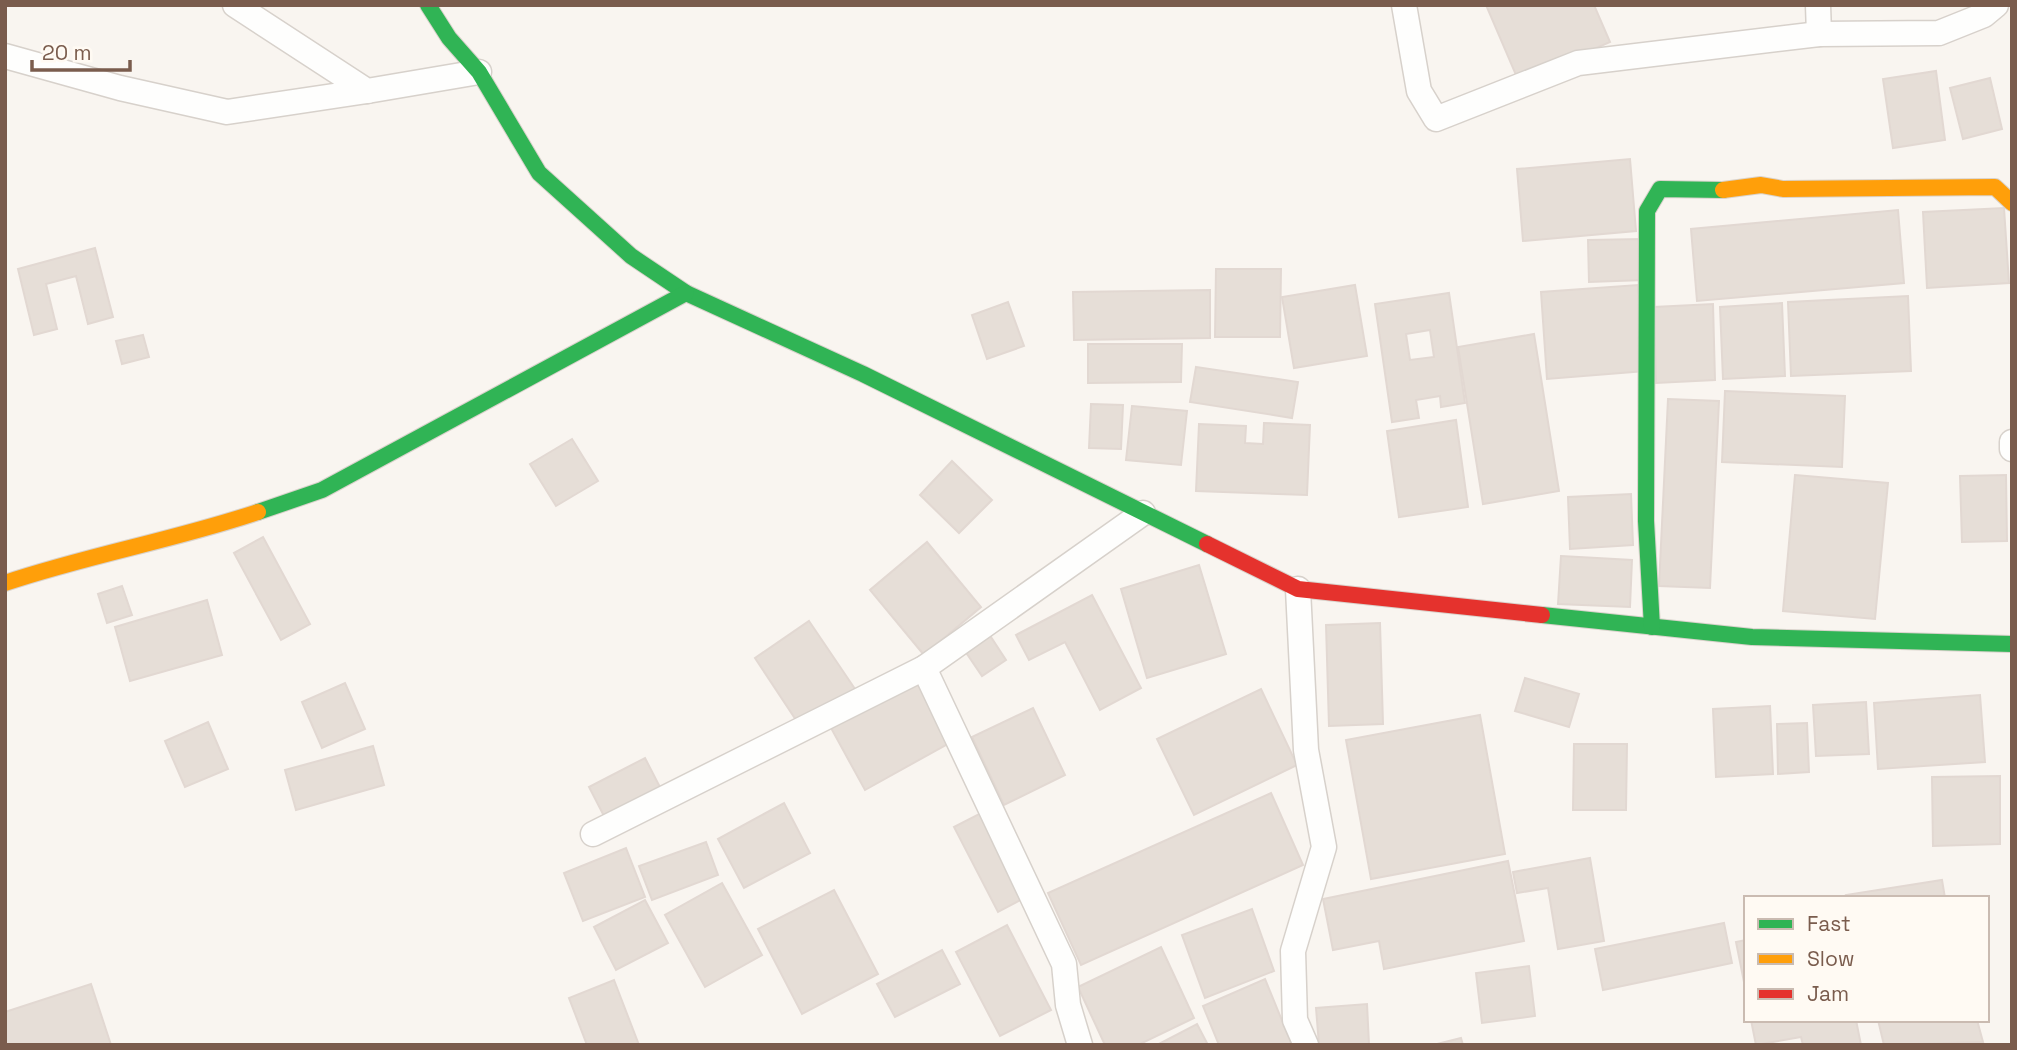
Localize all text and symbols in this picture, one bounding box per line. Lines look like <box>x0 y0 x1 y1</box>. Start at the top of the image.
scale bar <box>32 28 130 72</box>
text: 20 m <box>42 39 92 66</box>
legend <box>1744 896 1989 1022</box>
text: Fast <box>1807 910 1851 937</box>
text: Slow <box>1807 945 1855 972</box>
text: Jam <box>1807 980 1849 1007</box>

